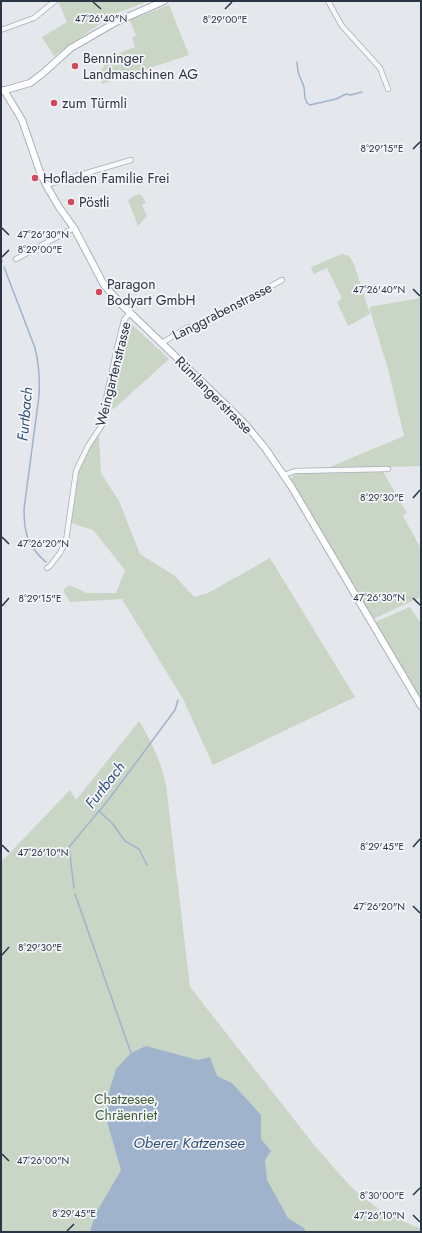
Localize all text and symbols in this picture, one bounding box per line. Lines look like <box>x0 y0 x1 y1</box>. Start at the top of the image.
text: 47°26'40"N <box>75 11 127 26</box>
text: 8°29'00"E <box>203 12 247 27</box>
place label: Benninger Landmaschinen AG <box>83 48 198 84</box>
marker: Benninger Landmaschinen AG <box>70 61 80 71</box>
place label: zum Türmli <box>62 93 127 113</box>
marker: zum Türmli <box>49 98 59 108</box>
text: 8°29'15"E <box>361 141 403 156</box>
place label: Hofladen Familie Frei <box>43 168 170 188</box>
marker: Hofladen Familie Frei <box>30 173 40 183</box>
place label: Pöstli <box>79 192 110 212</box>
marker: Pöstli <box>66 197 76 207</box>
text: 47°26'30"N <box>17 227 69 242</box>
text: 8°29'00"E <box>18 242 62 257</box>
place label: Paragon Bodyart GmbH <box>107 274 195 310</box>
street label: Langgrabenstrasse <box>169 277 275 345</box>
text: 47°26'40"N <box>353 282 405 297</box>
marker: Paragon Bodyart GmbH <box>94 287 104 297</box>
street label: Weingartenstrasse <box>90 319 136 429</box>
street label: Rümlangerstrasse <box>171 352 257 438</box>
water label: Furtbach <box>12 386 38 442</box>
text: 8°29'30"E <box>360 490 404 505</box>
text: 47°26'20"N <box>17 536 69 551</box>
text: 47°26'30"N <box>353 590 405 605</box>
text: 8°29'15"E <box>19 591 61 606</box>
water label: Furtbach <box>80 757 130 813</box>
text: 8°29'45"E <box>360 839 404 854</box>
text: 47°26'10"N <box>17 845 69 860</box>
text: 47°26'20"N <box>353 899 405 914</box>
text: 8°29'30"E <box>18 940 62 955</box>
park label: Chatzesee, Chräenriet <box>94 1089 158 1125</box>
water label: Oberer Katzensee <box>133 1132 245 1154</box>
text: 47°26'00"N <box>17 1153 69 1168</box>
text: 8°30'00"E <box>360 1188 404 1203</box>
text: 8°29'45"E <box>52 1206 96 1221</box>
text: 47°26'10"N <box>353 1208 405 1223</box>

